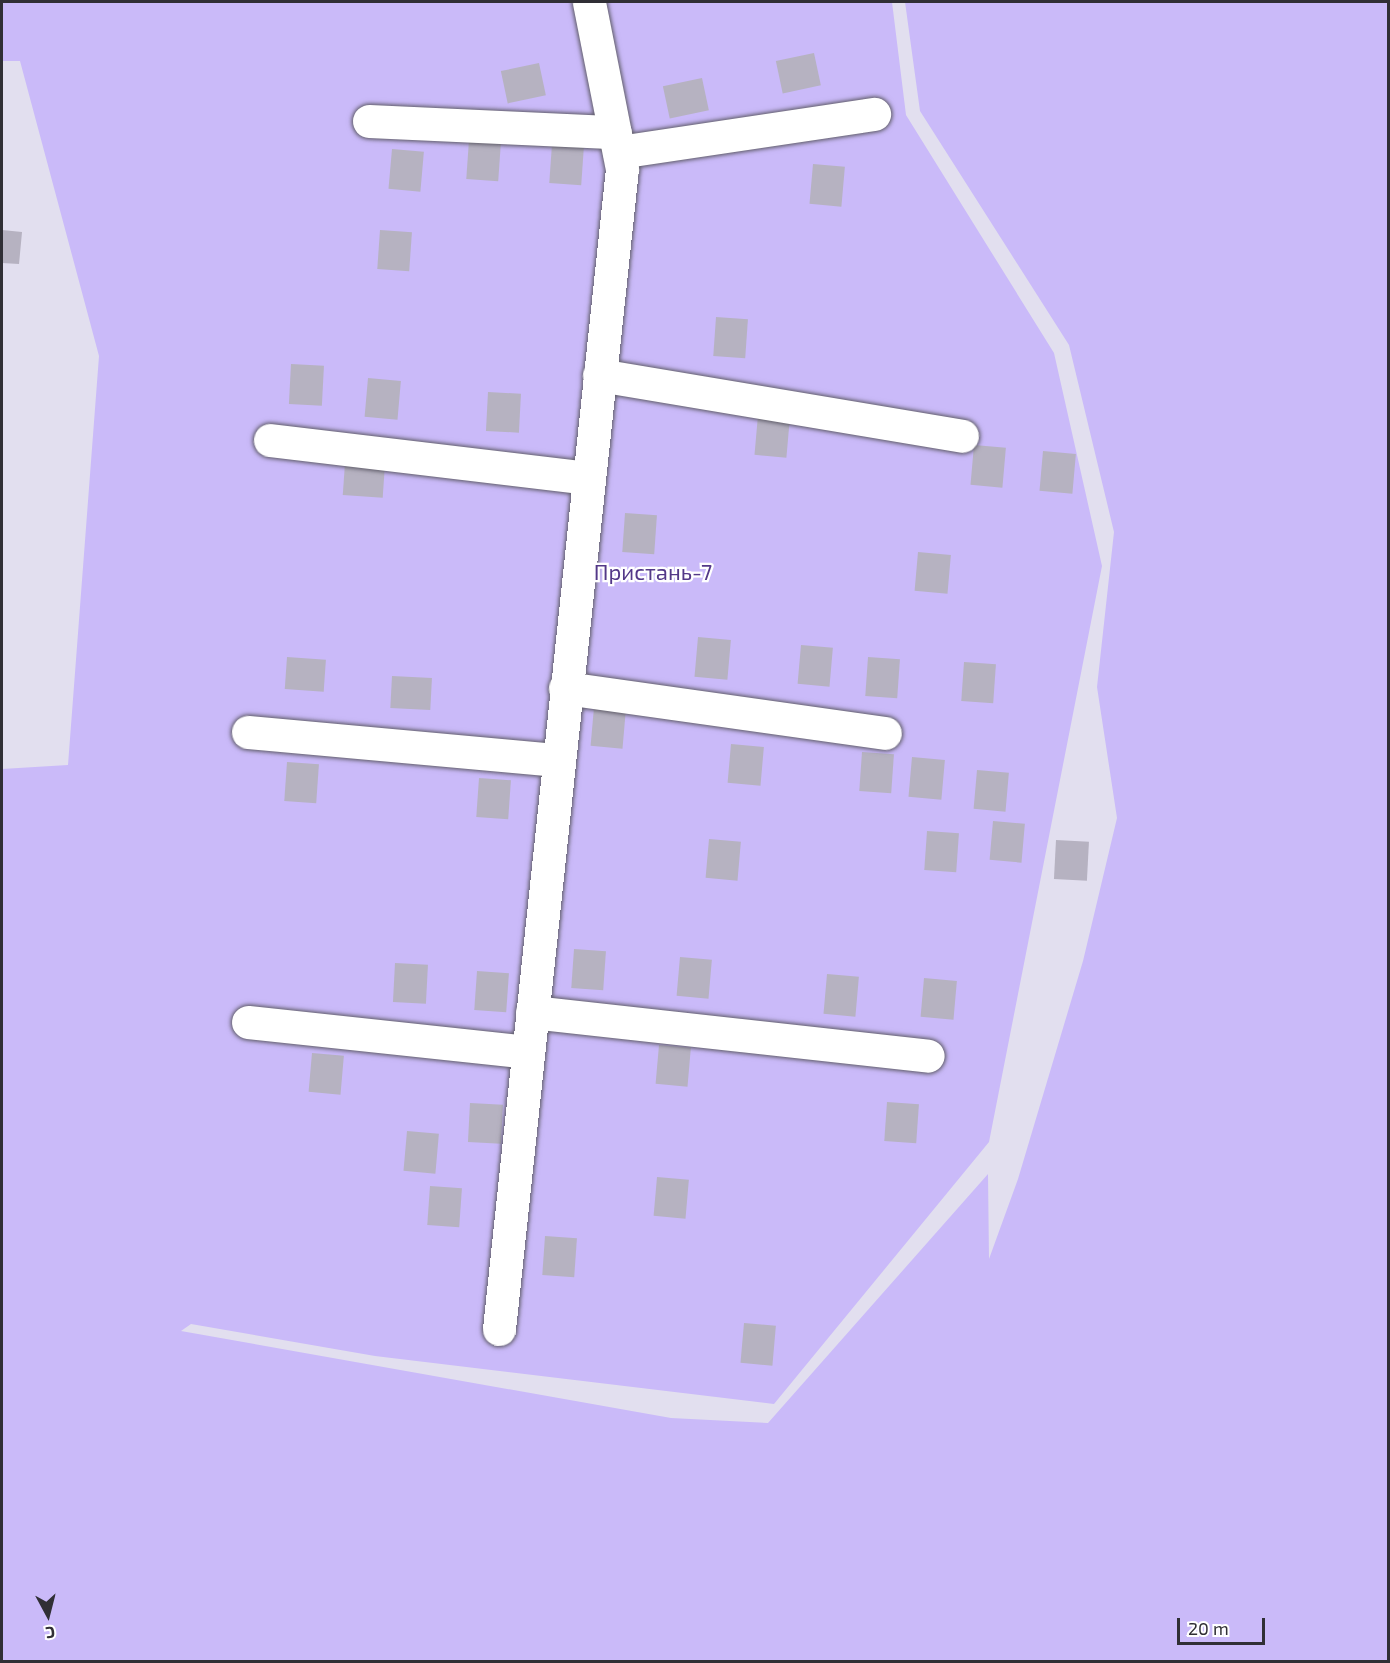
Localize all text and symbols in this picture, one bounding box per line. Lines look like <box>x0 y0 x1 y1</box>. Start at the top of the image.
park label: Пристань-7 <box>594 559 712 585</box>
north arrow <box>18 1585 78 1645</box>
scale bar <box>1180 1606 1268 1644</box>
text: 20 m <box>1188 1617 1229 1639</box>
text: С <box>44 1623 56 1643</box>

